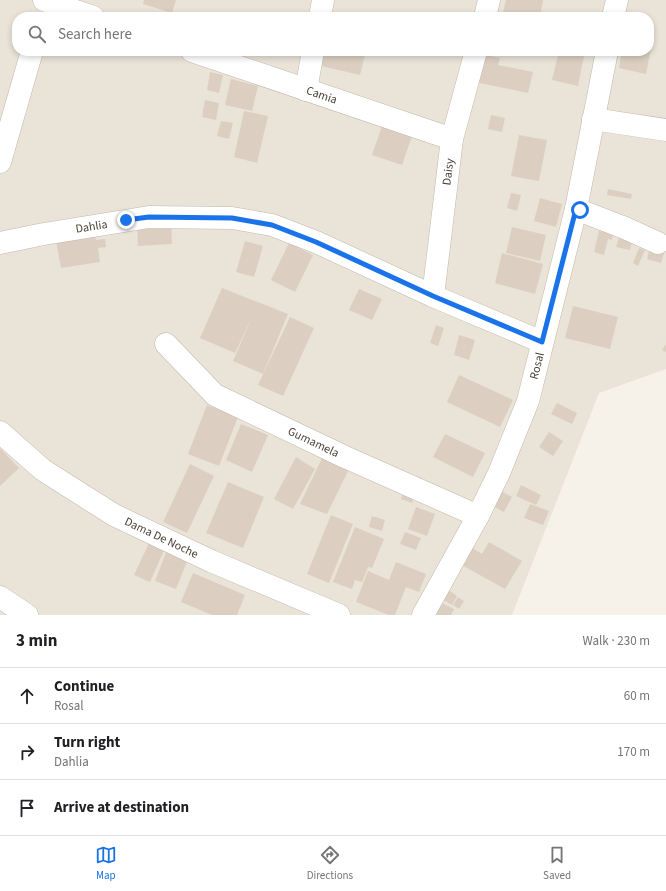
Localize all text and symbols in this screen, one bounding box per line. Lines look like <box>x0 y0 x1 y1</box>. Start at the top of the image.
search box <box>12 12 654 56</box>
icon: search <box>26 23 48 45</box>
text: Search here <box>58 24 132 45</box>
street label: Camia <box>304 82 340 108</box>
street label: Daisy <box>438 157 458 186</box>
route start <box>571 201 589 219</box>
route end <box>117 211 135 229</box>
street label: Dahlia <box>74 215 109 237</box>
street label: Rosal <box>525 350 548 381</box>
street label: Gumamela <box>285 423 342 462</box>
street label: Dama De Noche <box>122 513 201 562</box>
text: 3 min <box>16 629 57 653</box>
text: Walk · 230 m <box>582 632 650 650</box>
text: Continue <box>54 676 114 697</box>
icon: ahead <box>16 685 38 707</box>
text: 60 m <box>624 687 650 705</box>
text: Rosal <box>54 697 84 715</box>
text: Turn right <box>54 732 120 753</box>
icon: right <box>16 741 38 763</box>
text: 170 m <box>617 743 650 761</box>
text: Dahlia <box>54 753 89 771</box>
icon: arrive <box>16 797 38 819</box>
text: Arrive at destination <box>54 797 189 818</box>
tab: Map <box>95 844 117 883</box>
tab: Directions <box>307 844 353 883</box>
tab: Saved <box>543 844 571 883</box>

